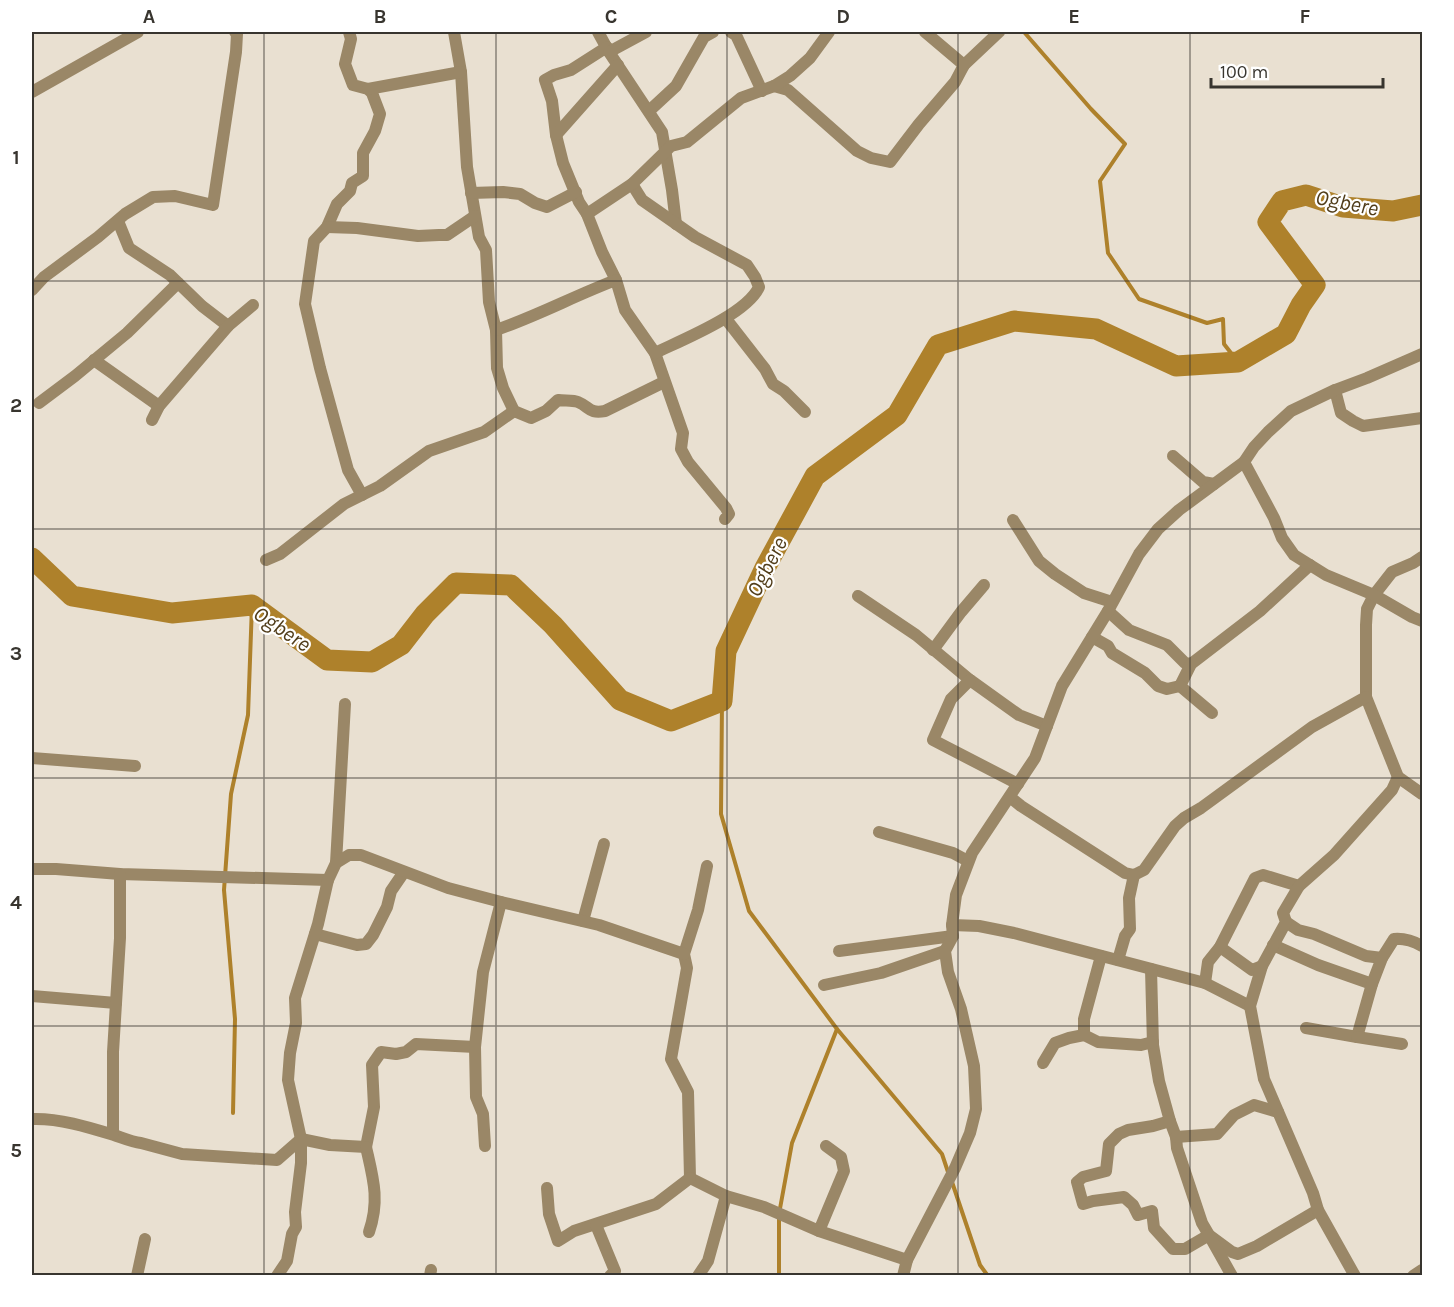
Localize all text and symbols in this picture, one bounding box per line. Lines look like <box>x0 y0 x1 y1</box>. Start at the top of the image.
text: A <box>143 5 156 28</box>
text: B <box>374 5 386 28</box>
text: C <box>605 5 617 28</box>
text: D <box>836 5 850 28</box>
text: E <box>1068 5 1080 28</box>
text: F <box>1300 5 1311 28</box>
scale bar <box>1211 51 1384 89</box>
text: 100 m <box>1220 61 1268 83</box>
text: 1 <box>12 146 20 169</box>
water label: Ogbere <box>1313 184 1381 222</box>
text: 2 <box>10 394 22 417</box>
water label: Ogbere <box>741 533 793 601</box>
water label: Ogbere <box>248 600 316 658</box>
text: 3 <box>10 642 22 665</box>
text: 4 <box>10 891 22 914</box>
text: 5 <box>10 1139 22 1162</box>

